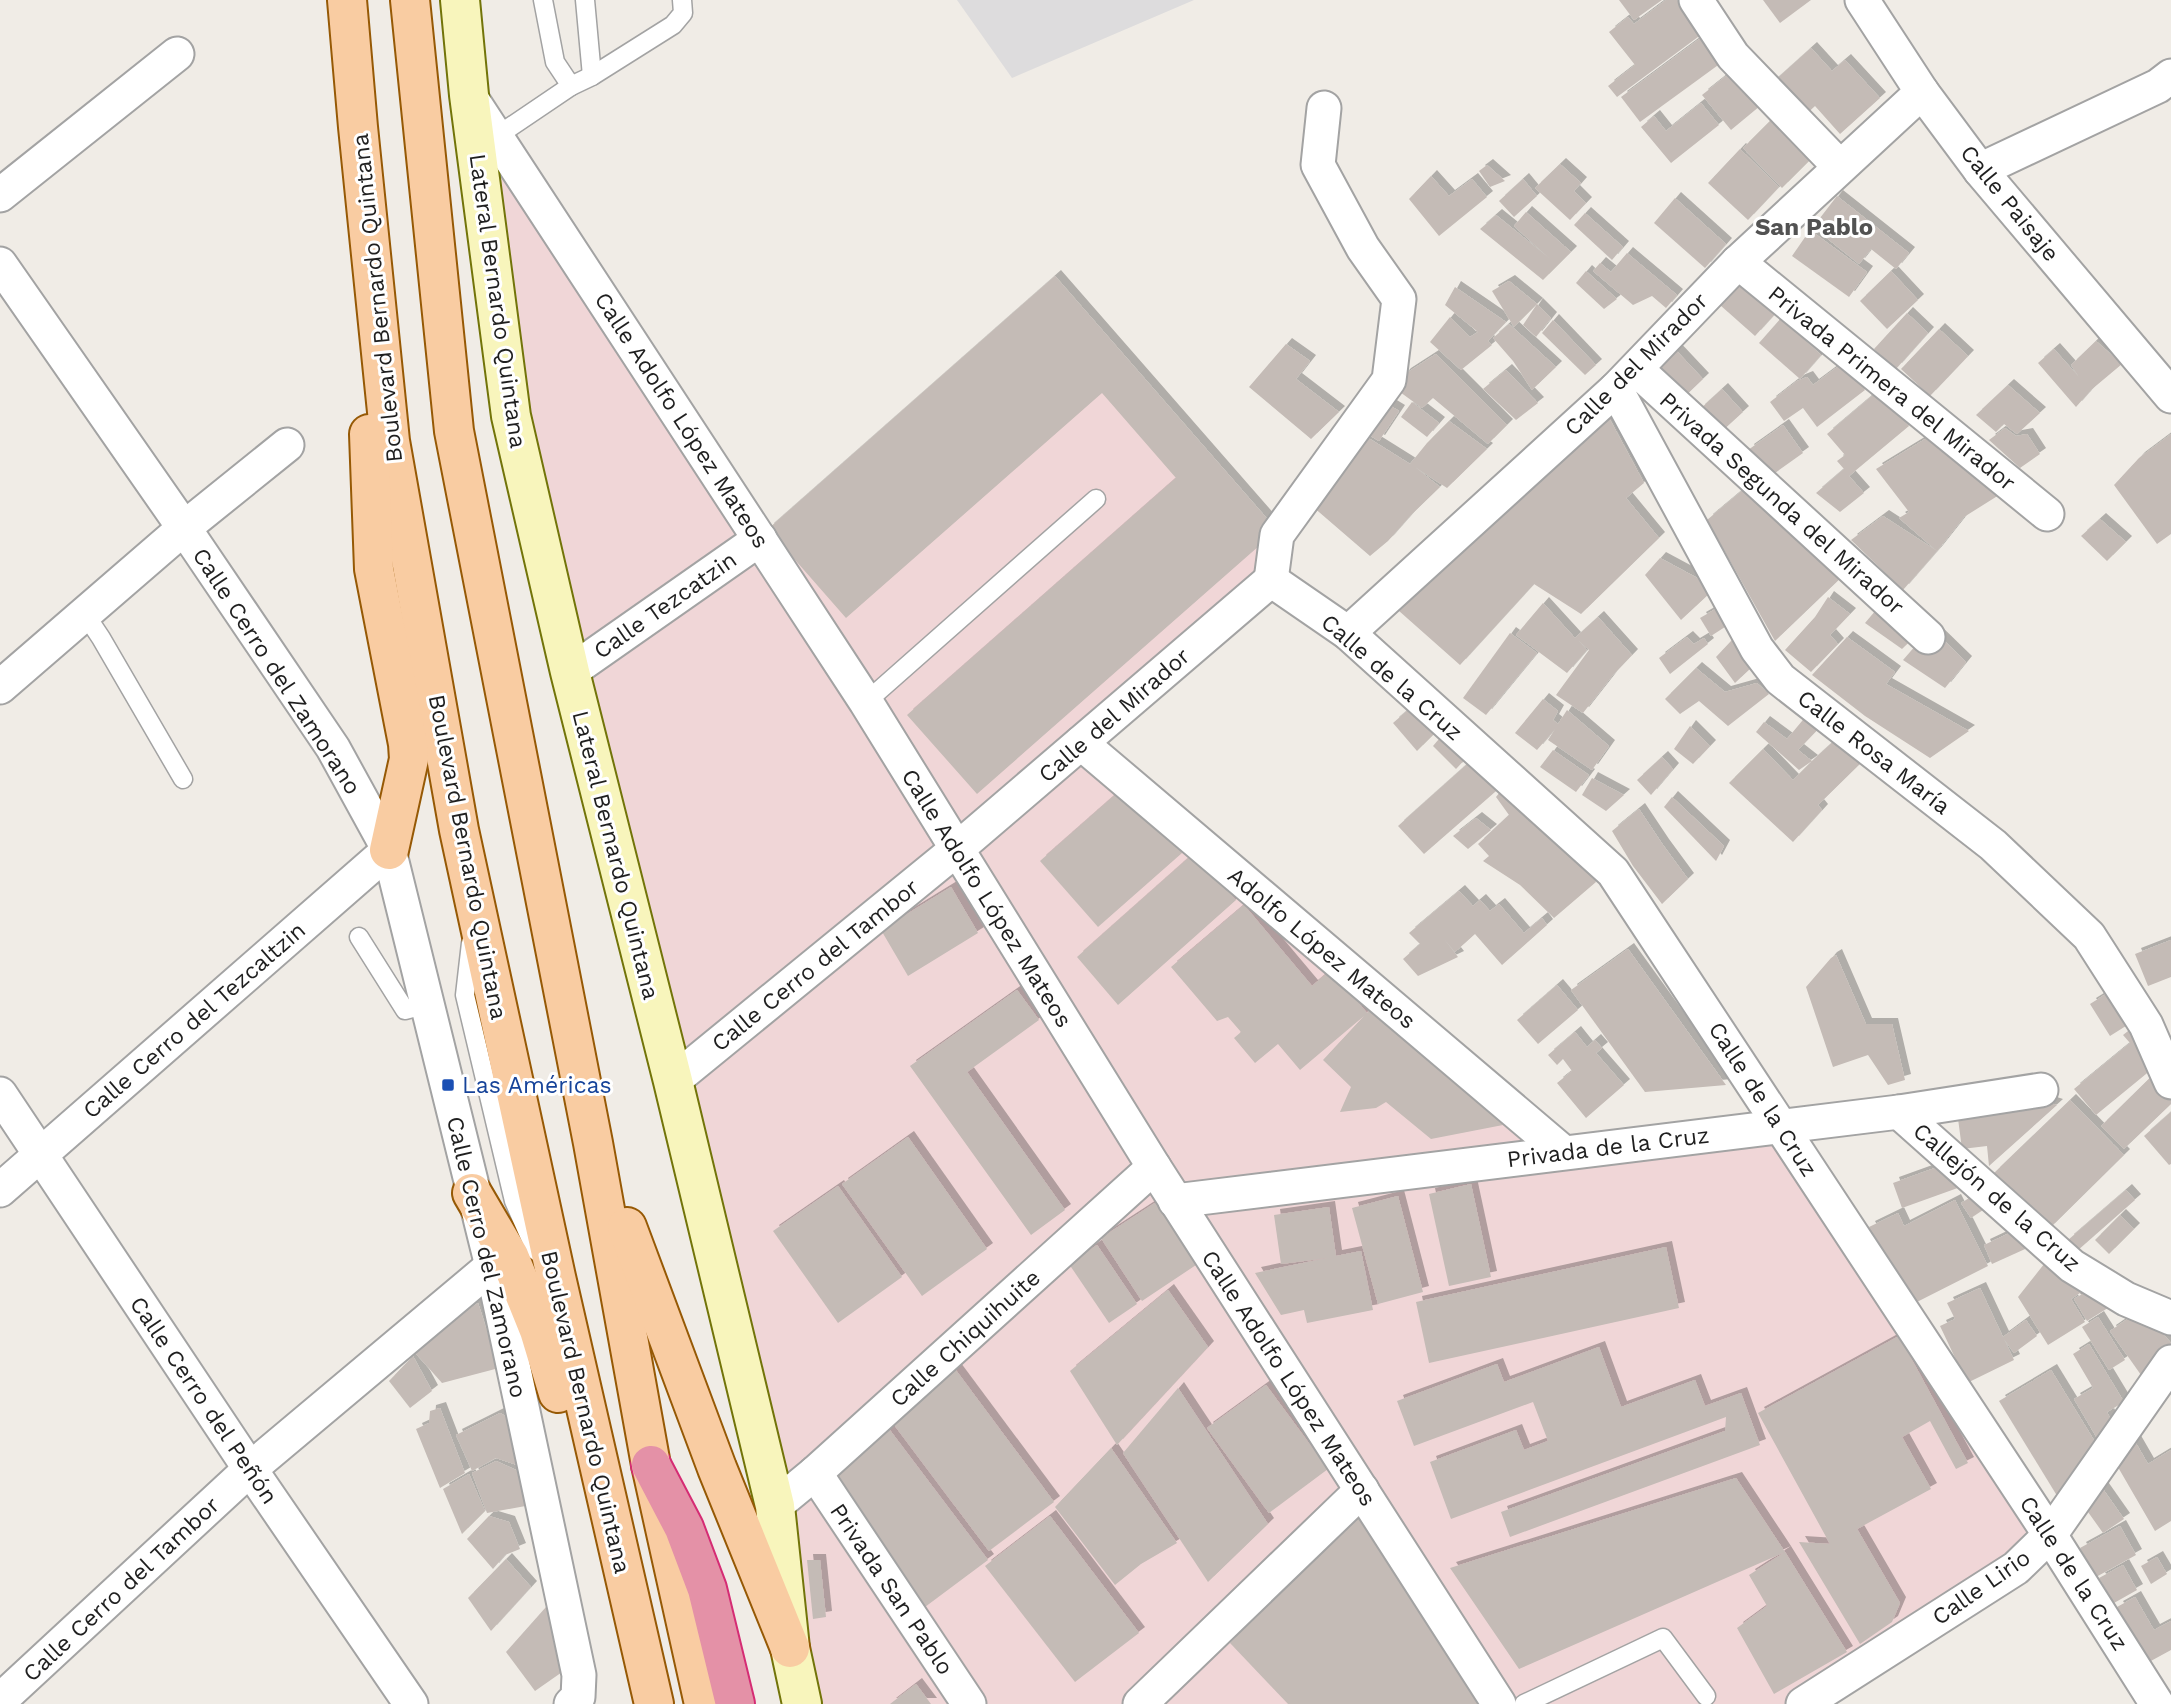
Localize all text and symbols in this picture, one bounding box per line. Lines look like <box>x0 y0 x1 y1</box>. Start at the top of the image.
street label: Boulevard Bernardo Quintana <box>347 132 408 464</box>
street label: Calle Paisaje <box>1955 140 2065 267</box>
street label: Lateral Bernardo Quintana <box>463 152 532 450</box>
district label: San Pablo <box>1755 213 1873 241</box>
street label: Privada Primera del Mirador <box>1763 280 2021 497</box>
street label: Calle Adolfo López Mateos <box>589 287 774 553</box>
street label: Calle del Mirador <box>1559 287 1714 442</box>
street label: Privada Segunda del Mirador <box>1654 386 1909 620</box>
street label: Calle Cerro del Zamorano <box>187 543 366 799</box>
street label: Calle Tezcatzin <box>589 546 742 665</box>
street label: Calle de la Cruz <box>1315 609 1468 746</box>
street label: Calle del Mirador <box>1033 642 1195 788</box>
street label: Calle Rosa María <box>1792 684 1955 820</box>
street label: Boulevard Bernardo Quintana <box>423 692 512 1022</box>
street label: Lateral Bernardo Quintana <box>567 708 665 1002</box>
street label: Calle Adolfo López Mateos <box>896 764 1077 1032</box>
street label: Adolfo López Mateos <box>1222 862 1421 1035</box>
street label: Calle Cerro del Tambor <box>706 874 924 1057</box>
street label: Calle Cerro del Tezcaltzin <box>78 916 311 1124</box>
street label: Calle de la Cruz <box>1703 1017 1823 1181</box>
place label: Las Américas <box>462 1072 612 1099</box>
marker: Las Américas <box>440 1077 456 1093</box>
street label: Calle Cerro del Zamorano <box>441 1114 532 1401</box>
street label: Callejón de la Cruz <box>1908 1117 2086 1277</box>
street label: Privada de la Cruz <box>1505 1122 1711 1173</box>
street label: Calle Adolfo López Mateos <box>1196 1245 1381 1511</box>
street label: Boulevard Bernardo Quintana <box>535 1248 636 1576</box>
street label: Calle Chiquihuite <box>885 1264 1046 1413</box>
street label: Calle Cerro del Peñón <box>124 1291 283 1509</box>
street label: Calle Cerro del Tambor <box>18 1491 225 1687</box>
street label: Calle de la Cruz <box>2014 1491 2134 1655</box>
street label: Privada San Pablo <box>824 1498 959 1680</box>
street label: Calle Lirio <box>1927 1544 2035 1631</box>

